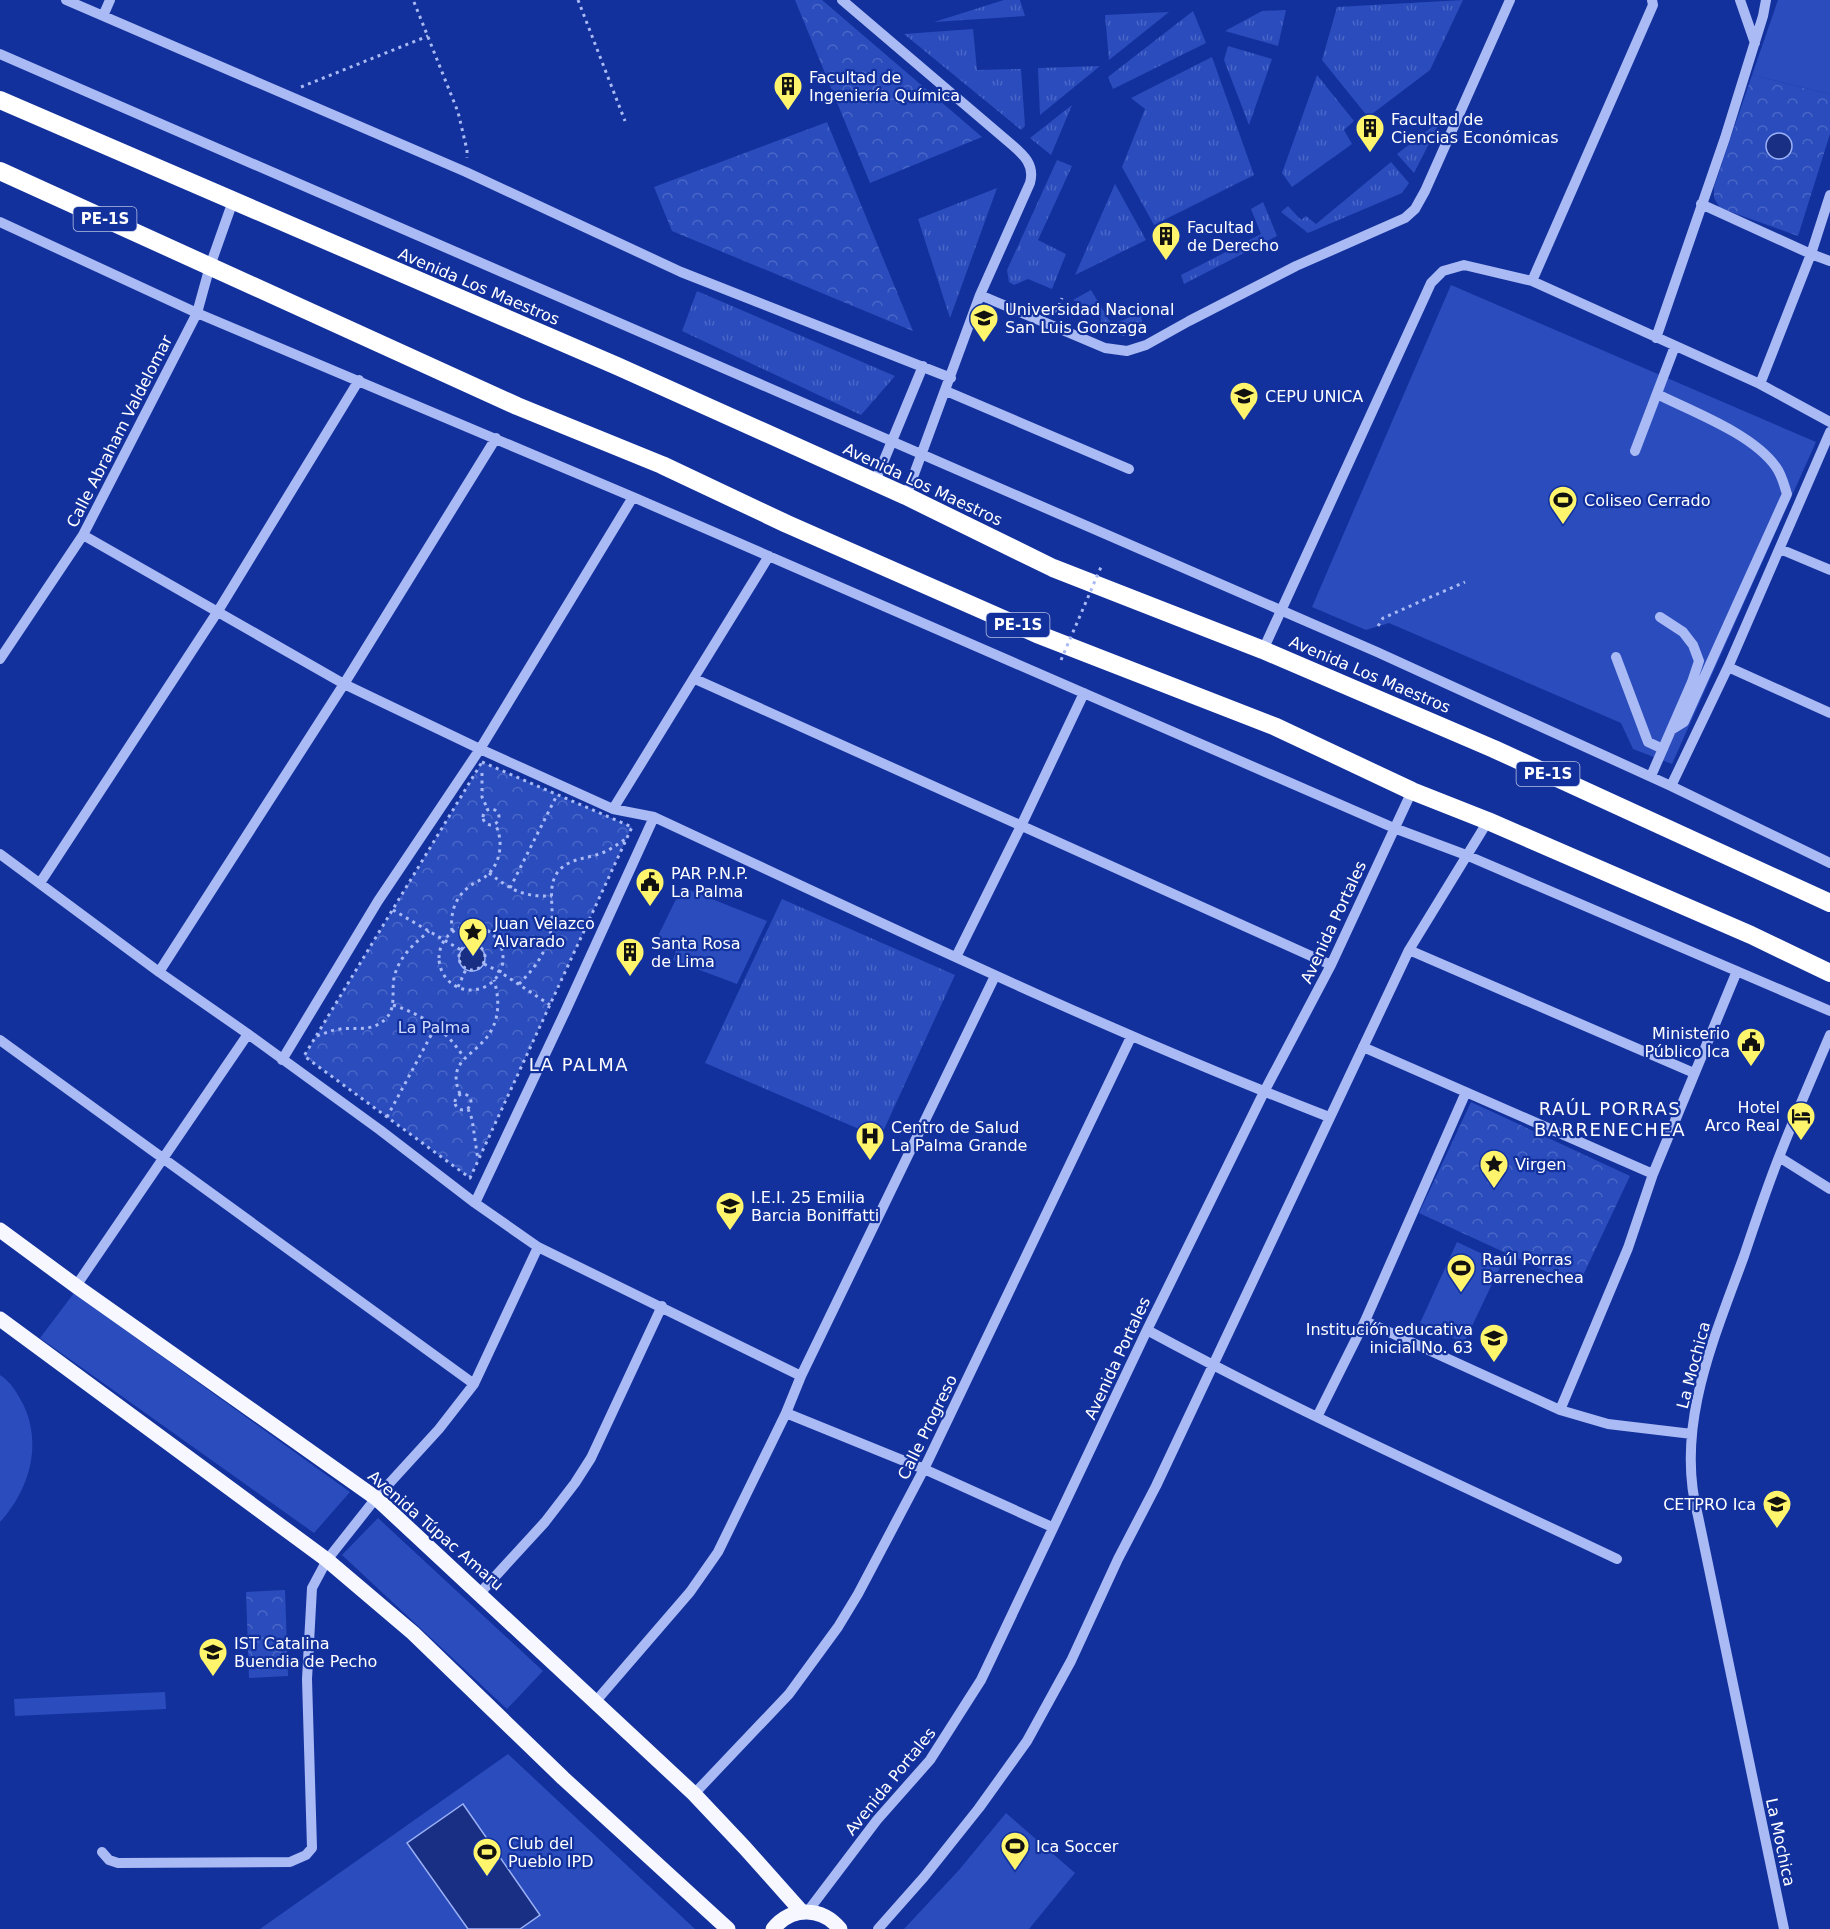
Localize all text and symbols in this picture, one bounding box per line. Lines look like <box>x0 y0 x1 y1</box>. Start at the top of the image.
place label: Facultad de Ingeniería Química <box>809 68 960 105</box>
building icon: Facultad de Ingeniería Química <box>772 70 804 112</box>
place label: Facultad de Ciencias Económicas <box>1391 110 1559 147</box>
building icon: Facultad de Ciencias Económicas <box>1354 112 1386 154</box>
road number: PE-1S <box>74 207 136 231</box>
place label: Facultad de Derecho <box>1187 218 1279 255</box>
building icon: Facultad de Derecho <box>1150 220 1182 262</box>
street label: Avenida Los Maestros <box>395 244 562 329</box>
place label: Universidad Nacional San Luis Gonzaga <box>1005 300 1174 337</box>
school or university icon: Universidad Nacional San Luis Gonzaga <box>968 302 1000 344</box>
street label: Calle Abraham Valdelomar <box>63 332 176 530</box>
school or university icon: CEPU UNICA <box>1228 380 1260 422</box>
place label: CEPU UNICA <box>1265 387 1363 406</box>
street label: Avenida Los Maestros <box>840 439 1005 530</box>
sports icon: Coliseo Cerrado <box>1547 484 1579 526</box>
place label: Coliseo Cerrado <box>1584 491 1711 510</box>
road number: PE-1S <box>986 613 1050 637</box>
street label: Avenida Los Maestros <box>1286 632 1453 717</box>
road number: PE-1S <box>1516 762 1580 786</box>
street label: Avenida Portales <box>1297 858 1370 987</box>
place label: PAR P.N.P. La Palma <box>671 864 748 901</box>
public building icon: PAR P.N.P. La Palma <box>634 866 666 908</box>
place label: Juan Velazco Alvarado <box>493 914 595 951</box>
place icon: Juan Velazco Alvarado <box>457 916 489 958</box>
place label: Santa Rosa de Lima <box>651 934 741 971</box>
building icon: Santa Rosa de Lima <box>614 936 646 978</box>
park label: La Palma <box>398 1018 470 1037</box>
place label: Ministerio Público Ica <box>1644 1024 1730 1061</box>
public building icon: Ministerio Público Ica <box>1735 1026 1767 1068</box>
district label: LA PALMA <box>529 1054 629 1075</box>
district label: RAÚL PORRAS BARRENECHEA <box>1534 1098 1686 1140</box>
place label: Hotel Arco Real <box>1705 1098 1780 1135</box>
hotel icon: Hotel Arco Real <box>1785 1100 1817 1142</box>
place label: Centro de Salud La Palma Grande <box>891 1118 1027 1155</box>
hospital icon: Centro de Salud La Palma Grande <box>854 1120 886 1162</box>
place icon: Virgen <box>1478 1148 1510 1190</box>
place label: Virgen <box>1515 1155 1566 1174</box>
place label: I.E.I. 25 Emilia Barcia Boniffatti <box>751 1188 879 1225</box>
school or university icon: I.E.I. 25 Emilia Barcia Boniffatti <box>714 1190 746 1232</box>
place label: Raúl Porras Barrenechea <box>1482 1250 1584 1287</box>
sports icon: Raúl Porras Barrenechea <box>1445 1252 1477 1294</box>
street label: Avenida Portales <box>1081 1294 1154 1423</box>
street label: La Mochica <box>1673 1319 1714 1411</box>
place label: Institución educativa inicial No. 63 <box>1306 1320 1473 1357</box>
school or university icon: Institución educativa inicial No. 63 <box>1478 1322 1510 1364</box>
street label: Calle Progreso <box>894 1372 961 1483</box>
street label: Avenida Túpac Amaru <box>364 1466 507 1594</box>
school or university icon: CETPRO Ica <box>1761 1488 1793 1530</box>
place label: CETPRO Ica <box>1663 1495 1756 1514</box>
place label: IST Catalina Buendia de Pecho <box>234 1634 377 1671</box>
school or university icon: IST Catalina Buendia de Pecho <box>197 1636 229 1678</box>
street label: Avenida Portales <box>841 1724 940 1839</box>
street label: La Mochica <box>1762 1796 1799 1888</box>
sports icon: Ica Soccer <box>999 1830 1031 1872</box>
place label: Club del Pueblo IPD <box>508 1834 594 1871</box>
sports icon: Club del Pueblo IPD <box>471 1836 503 1878</box>
place label: Ica Soccer <box>1036 1837 1119 1856</box>

